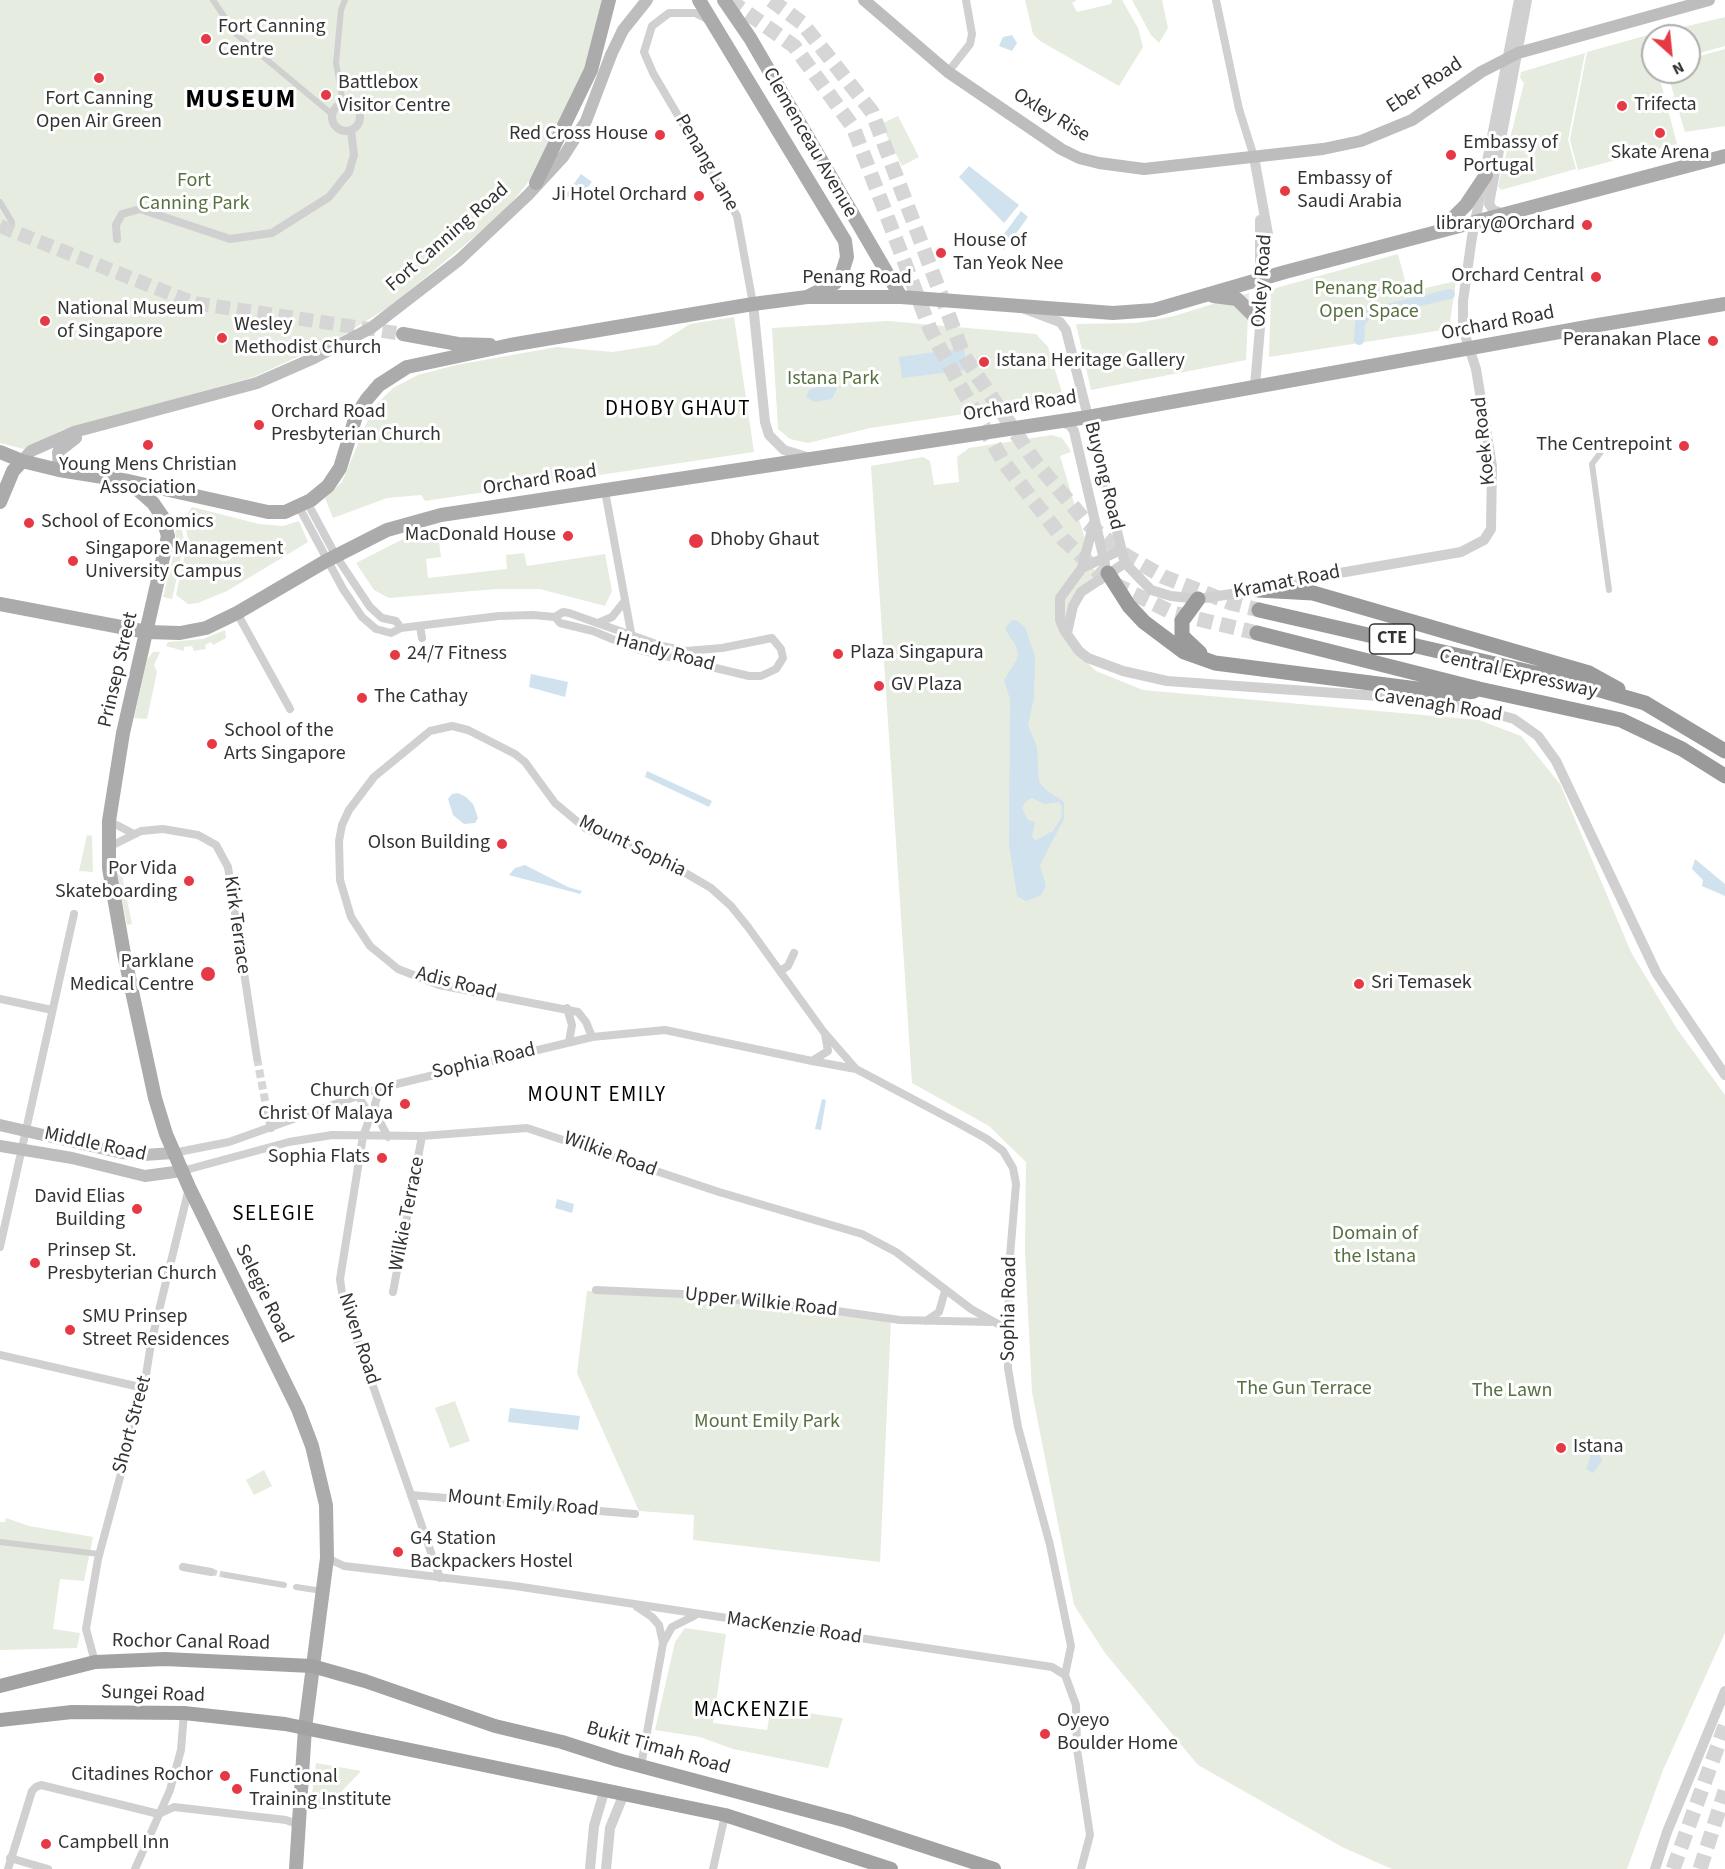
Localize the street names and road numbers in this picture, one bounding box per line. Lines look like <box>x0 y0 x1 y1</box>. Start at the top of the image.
street label: Eber Road <box>1383 53 1467 119</box>
street label: Clemenceau Avenue <box>756 64 862 222</box>
street label: Oxley Rise <box>1008 84 1094 148</box>
street label: Penang Lane <box>669 110 743 216</box>
street label: Fort Canning Road <box>382 178 514 298</box>
street label: Oxley Road <box>1248 234 1278 328</box>
street label: Penang Road <box>802 267 912 291</box>
street label: Orchard Road <box>1439 301 1557 347</box>
street label: Orchard Road <box>961 386 1079 428</box>
street label: Koek Road <box>1468 395 1502 487</box>
street label: Buyong Road <box>1078 419 1128 533</box>
street label: Orchard Road <box>481 460 599 502</box>
street label: Kramat Road <box>1232 561 1342 605</box>
street label: Prinsep Street <box>94 610 144 730</box>
road number: CTE <box>1370 624 1414 654</box>
street label: Handy Road <box>613 628 717 678</box>
street label: Central Expressway <box>1437 645 1599 705</box>
street label: Cavenagh Road <box>1372 684 1504 728</box>
street label: Mount Sophia <box>574 811 690 883</box>
street label: Kirk Terrace <box>217 874 255 976</box>
street label: Adis Road <box>413 962 499 1006</box>
street label: Sophia Road <box>430 1038 538 1086</box>
street label: Middle Road <box>42 1122 148 1168</box>
street label: Wilkie Road <box>560 1127 660 1183</box>
street label: Wilkie Terrace <box>385 1155 431 1273</box>
street label: Selegie Road <box>229 1241 297 1347</box>
street label: Sophia Road <box>997 1256 1023 1362</box>
street label: Upper Wilkie Road <box>683 1283 839 1323</box>
street label: Niven Road <box>332 1290 384 1388</box>
street label: Short Street <box>108 1373 158 1477</box>
street label: Mount Emily Road <box>447 1485 599 1523</box>
street label: MacKenzie Road <box>725 1608 863 1650</box>
street label: Rochor Canal Road <box>112 1630 270 1656</box>
street label: Sungei Road <box>101 1681 205 1709</box>
street label: Bukit Timah Road <box>583 1717 733 1781</box>

